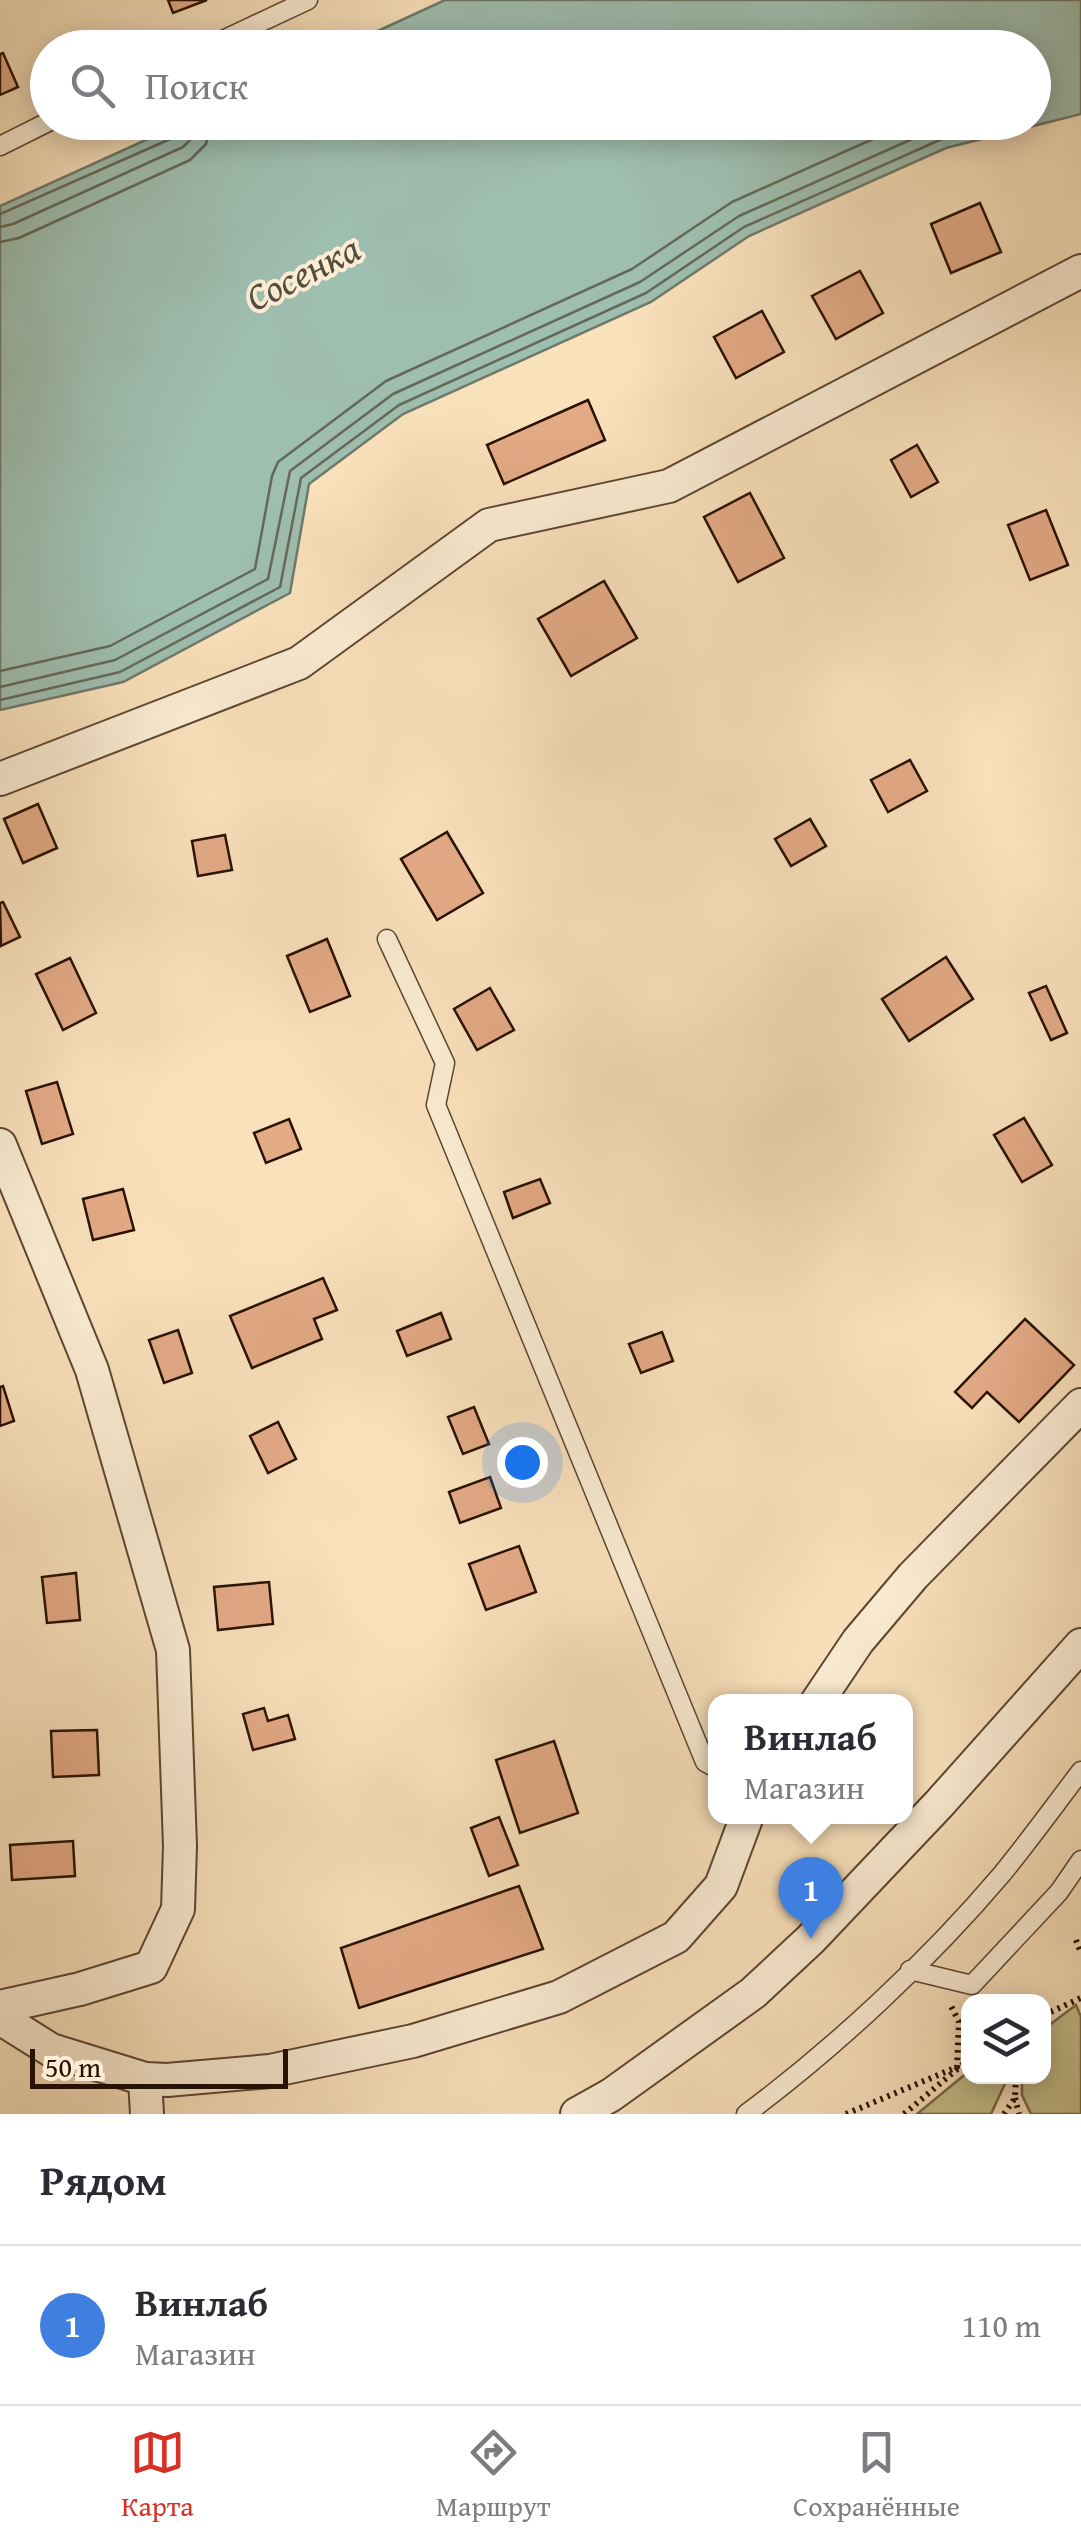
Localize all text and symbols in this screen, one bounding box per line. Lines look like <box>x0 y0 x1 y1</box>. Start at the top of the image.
search box <box>30 30 1051 140</box>
text: Поиск <box>145 57 248 113</box>
icon: search <box>65 58 120 113</box>
water label: Сосенка <box>236 219 370 325</box>
your location <box>497 1437 548 1488</box>
popup <box>708 1694 913 1824</box>
text: Винлаб <box>744 1708 877 1764</box>
text: Магазин <box>744 1764 865 1811</box>
pin: 1 <box>778 1856 844 1939</box>
map controls <box>961 1994 1051 2084</box>
button: layers <box>961 1994 1051 2084</box>
scale bar <box>30 2044 288 2088</box>
text: 50 m <box>45 2046 101 2087</box>
text: Рядом <box>40 2149 167 2210</box>
text: Винлаб <box>135 2274 268 2330</box>
text: 1 <box>64 2302 81 2349</box>
text: 110 m <box>962 2302 1041 2349</box>
text: Магазин <box>135 2330 256 2377</box>
tab: Карта <box>121 2425 194 2526</box>
tab: Маршрут <box>436 2425 551 2526</box>
tab: Сохранённые <box>793 2425 960 2526</box>

